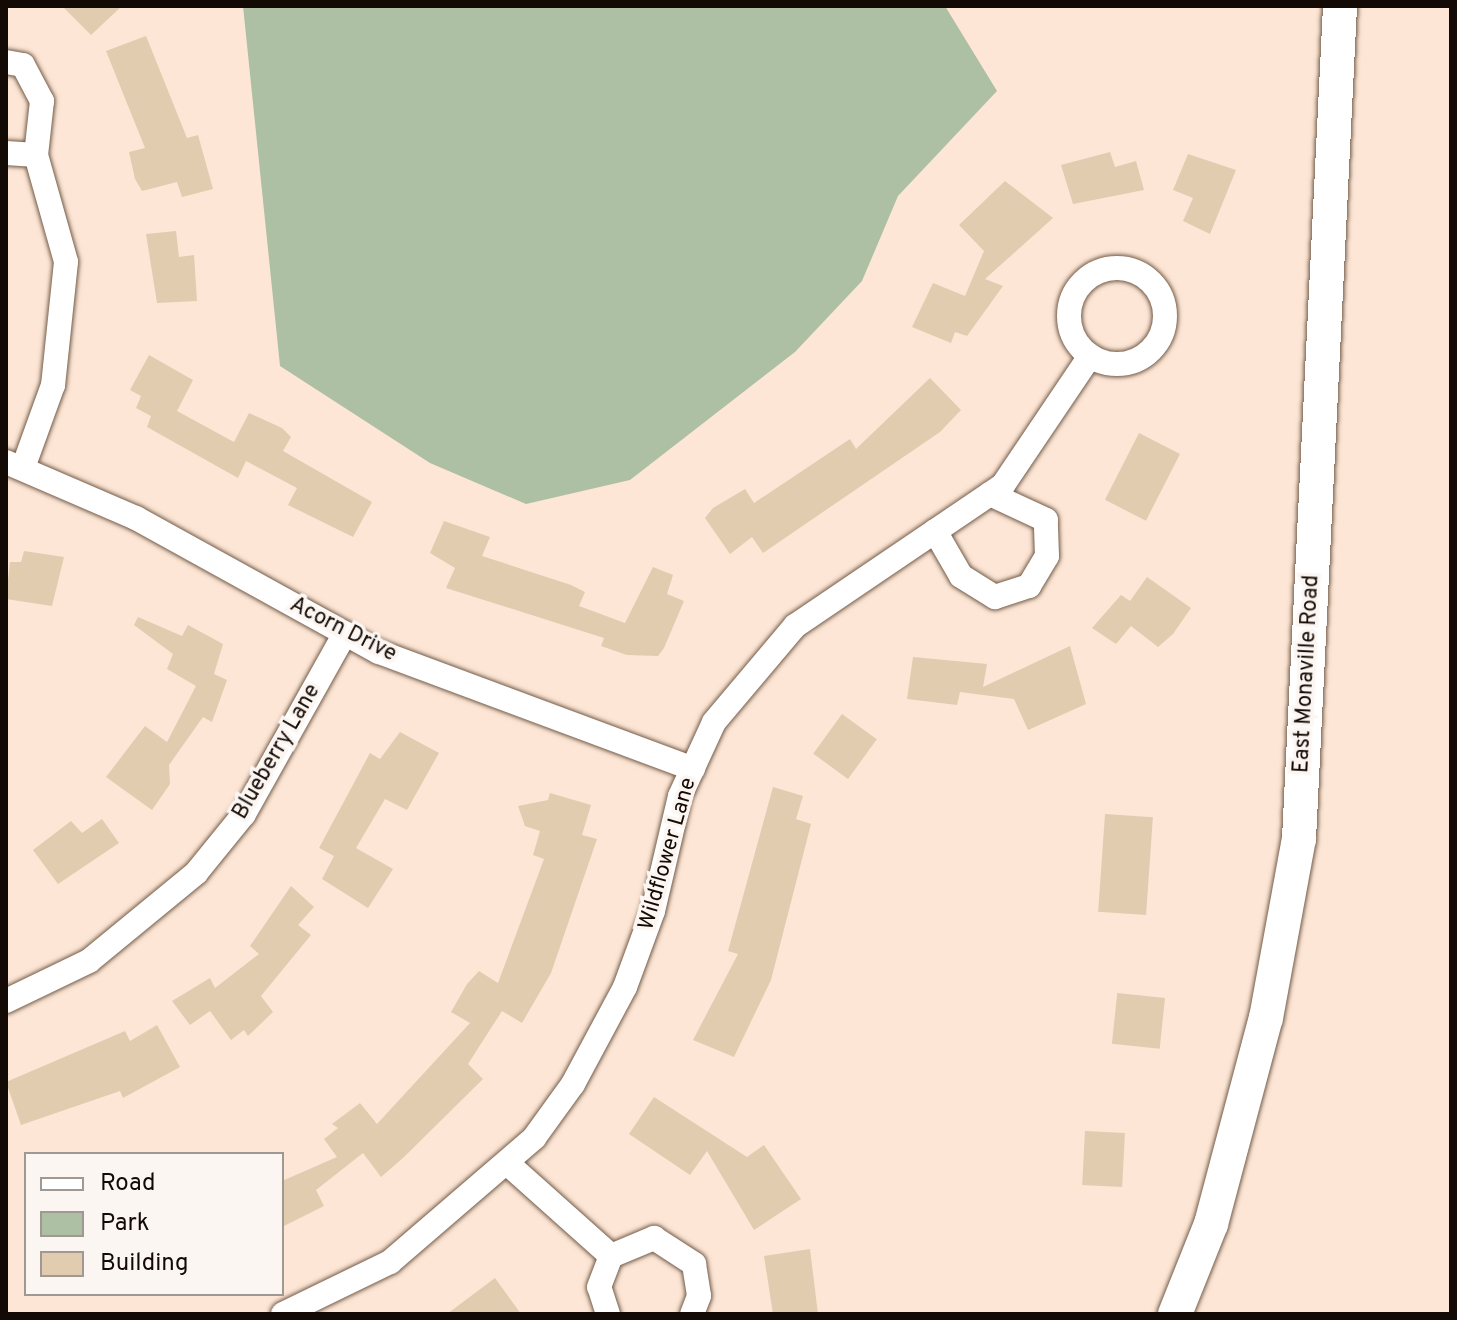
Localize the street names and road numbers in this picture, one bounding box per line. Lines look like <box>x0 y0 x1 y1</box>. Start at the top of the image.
street label: East Monaville Road <box>1289 574 1325 774</box>
street label: Acorn Drive <box>285 592 401 668</box>
street label: Blueberry Lane <box>228 680 326 824</box>
street label: Wildflower Lane <box>634 775 702 933</box>

